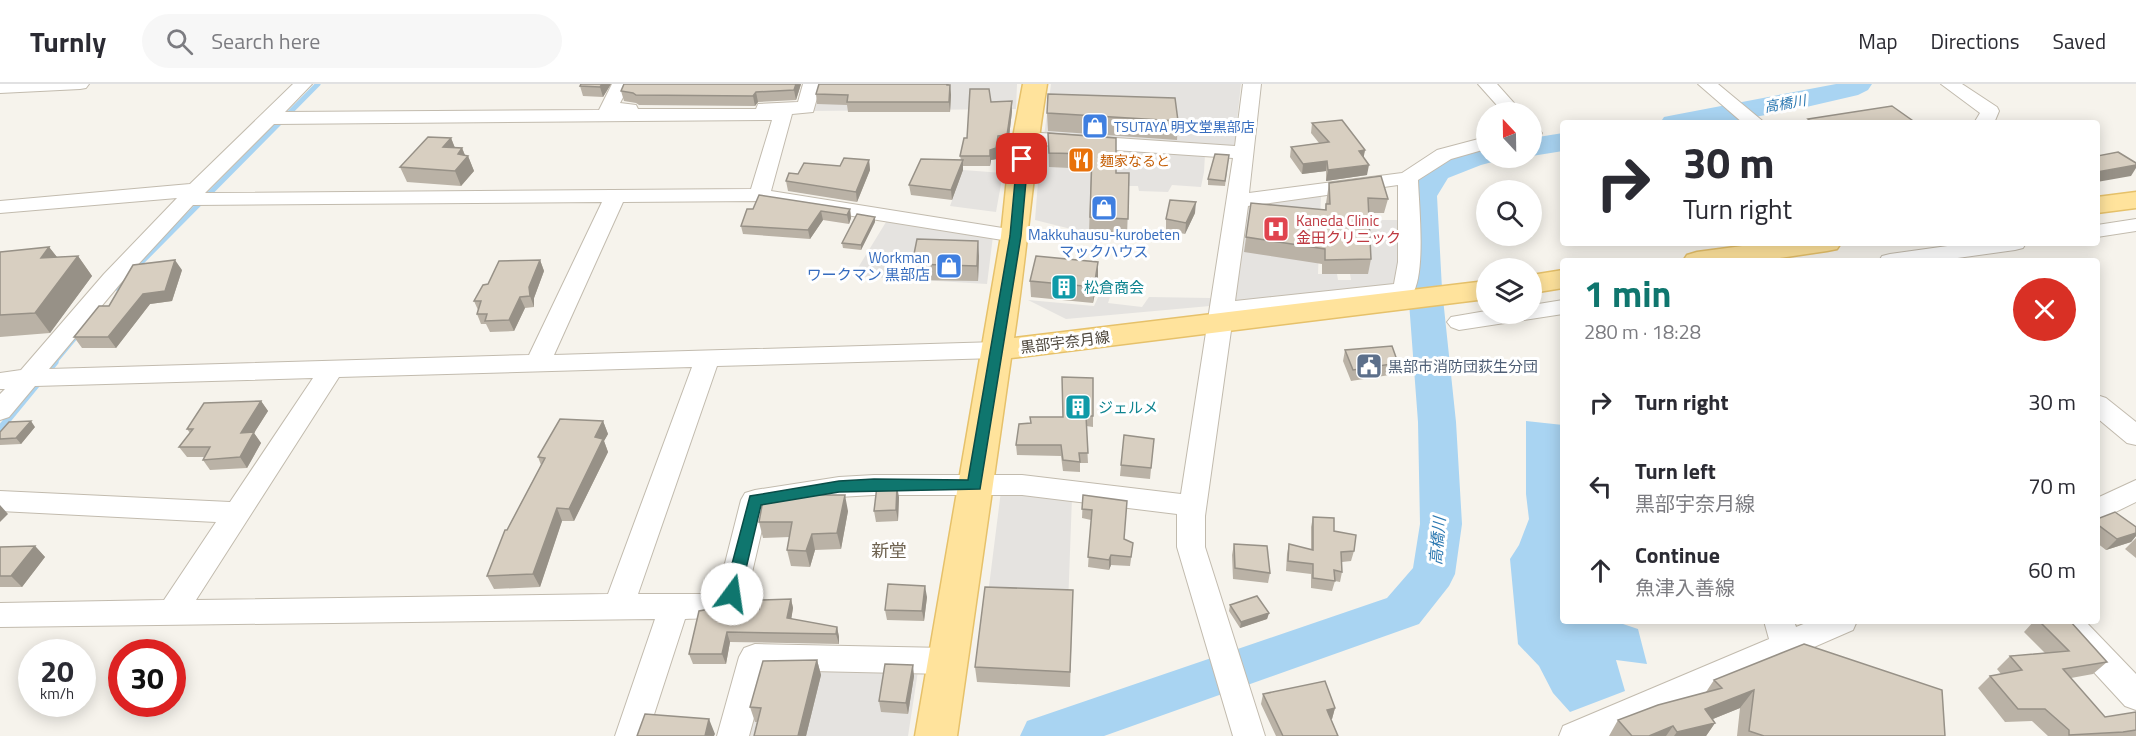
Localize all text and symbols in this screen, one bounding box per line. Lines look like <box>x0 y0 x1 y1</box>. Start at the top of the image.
search box <box>142 14 562 68</box>
text: Turnly <box>30 20 106 63</box>
text: Search here <box>211 24 320 58</box>
icon: search <box>163 25 196 58</box>
text: Map <box>1858 25 1898 57</box>
text: Directions <box>1931 25 2020 57</box>
text: Saved <box>2053 25 2106 57</box>
water label: 高橋川 <box>1762 89 1809 117</box>
north arrow <box>1476 102 1542 168</box>
map controls <box>1476 102 1542 324</box>
shop icon: TSUTAYA 明文堂黒部店 <box>1080 111 1110 141</box>
place label: TSUTAYA 明文堂黒部店 <box>1114 116 1255 137</box>
text: 30 m <box>1683 130 1775 194</box>
pin <box>996 133 1047 184</box>
icon: arrive <box>1005 142 1038 175</box>
icon: right <box>1584 144 1662 222</box>
restaurant icon: 麺家なると <box>1066 145 1096 175</box>
place label: 麺家なると <box>1100 150 1170 171</box>
button: search <box>1476 180 1542 246</box>
text: Turn right <box>1683 188 1792 229</box>
shop icon: Makkuhausu-kurobeten マックハウス <box>1089 193 1119 223</box>
place label: Kaneda Clinic 金田クリニック <box>1296 209 1401 249</box>
hospital icon: Kaneda Clinic 金田クリニック <box>1261 214 1291 244</box>
place label: Makkuhausu-kurobeten マックハウス <box>1028 223 1180 263</box>
place label: Workman ワークマン 黒部店 <box>807 246 930 286</box>
shop icon: Workman ワークマン 黒部店 <box>934 251 964 281</box>
button: layers <box>1476 258 1542 324</box>
text: 1 min <box>1584 266 1671 321</box>
building icon: 松倉商会 <box>1049 272 1079 302</box>
place label: 松倉商会 <box>1084 276 1144 299</box>
button: close <box>2013 278 2076 341</box>
text: 280 m · 18:28 <box>1584 316 1701 347</box>
street label: 黒部宇奈月線 <box>1019 325 1111 359</box>
public building icon: 黒部市消防団荻生分団 <box>1354 351 1384 381</box>
place label: 黒部市消防団荻生分団 <box>1388 355 1538 378</box>
text: Turn right <box>1635 385 1729 419</box>
text: 30 m <box>2028 385 2076 419</box>
icon: right <box>1584 386 1617 419</box>
building icon: ジェルメ <box>1063 392 1093 422</box>
place label: ジェルメ <box>1098 396 1158 419</box>
text: Turn left <box>1635 454 1716 488</box>
text: 70 m <box>2028 469 2076 503</box>
icon: left <box>1584 470 1617 503</box>
text: 黒部宇奈月線 <box>1635 488 1755 519</box>
water label: 高橋川 <box>1423 514 1451 566</box>
district label: 新堂 <box>871 537 907 564</box>
text: Continue <box>1635 538 1720 572</box>
text: 60 m <box>2028 553 2076 587</box>
icon: ahead <box>1584 554 1617 587</box>
position arrow <box>700 562 764 626</box>
text: 魚津入善線 <box>1635 572 1735 603</box>
speed limit sign: 30 <box>108 639 186 717</box>
text: 20 <box>40 648 74 694</box>
text: km/h <box>40 682 74 705</box>

